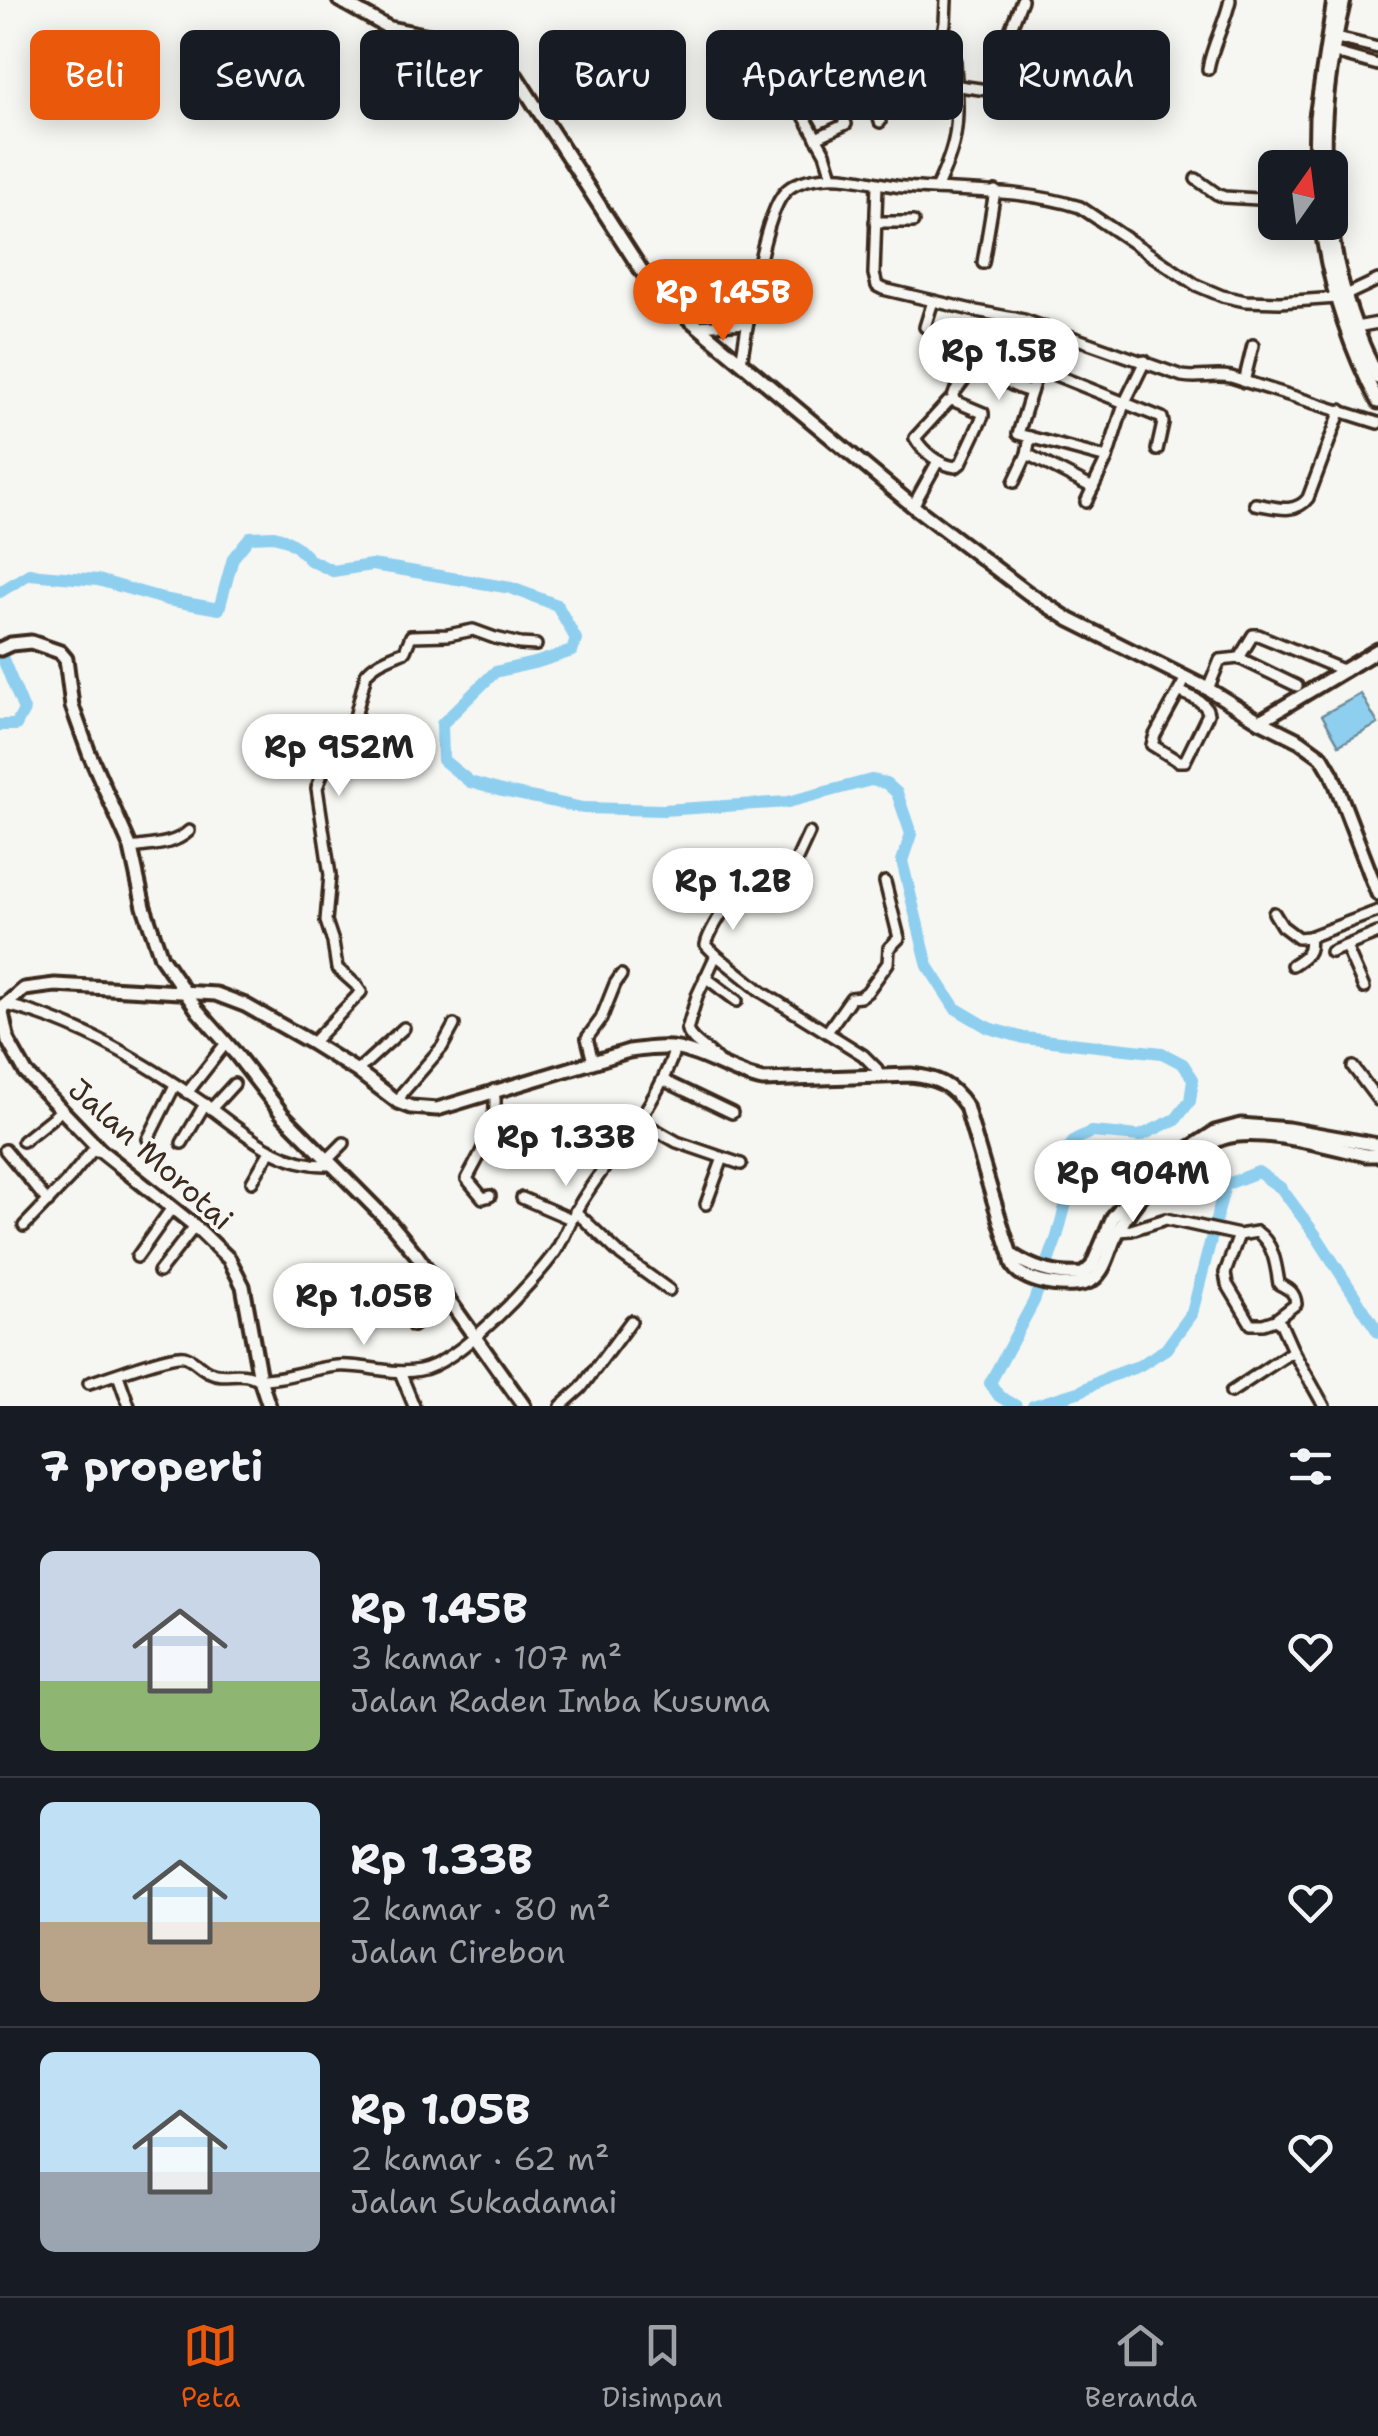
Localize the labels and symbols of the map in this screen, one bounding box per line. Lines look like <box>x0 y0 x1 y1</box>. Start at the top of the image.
north arrow <box>1258 150 1348 240</box>
pin: Rp 1.45B <box>620 259 826 344</box>
pin: Rp 1.5B <box>907 318 1091 403</box>
pin: Rp 952M <box>247 714 431 799</box>
pin: Rp 1.2B <box>641 848 825 933</box>
street label: Jalan Morotai <box>60 1069 242 1239</box>
pin: Rp 1.33B <box>463 1104 669 1189</box>
pin: Rp 904M <box>1041 1140 1225 1225</box>
pin: Rp 1.05B <box>261 1263 467 1348</box>

